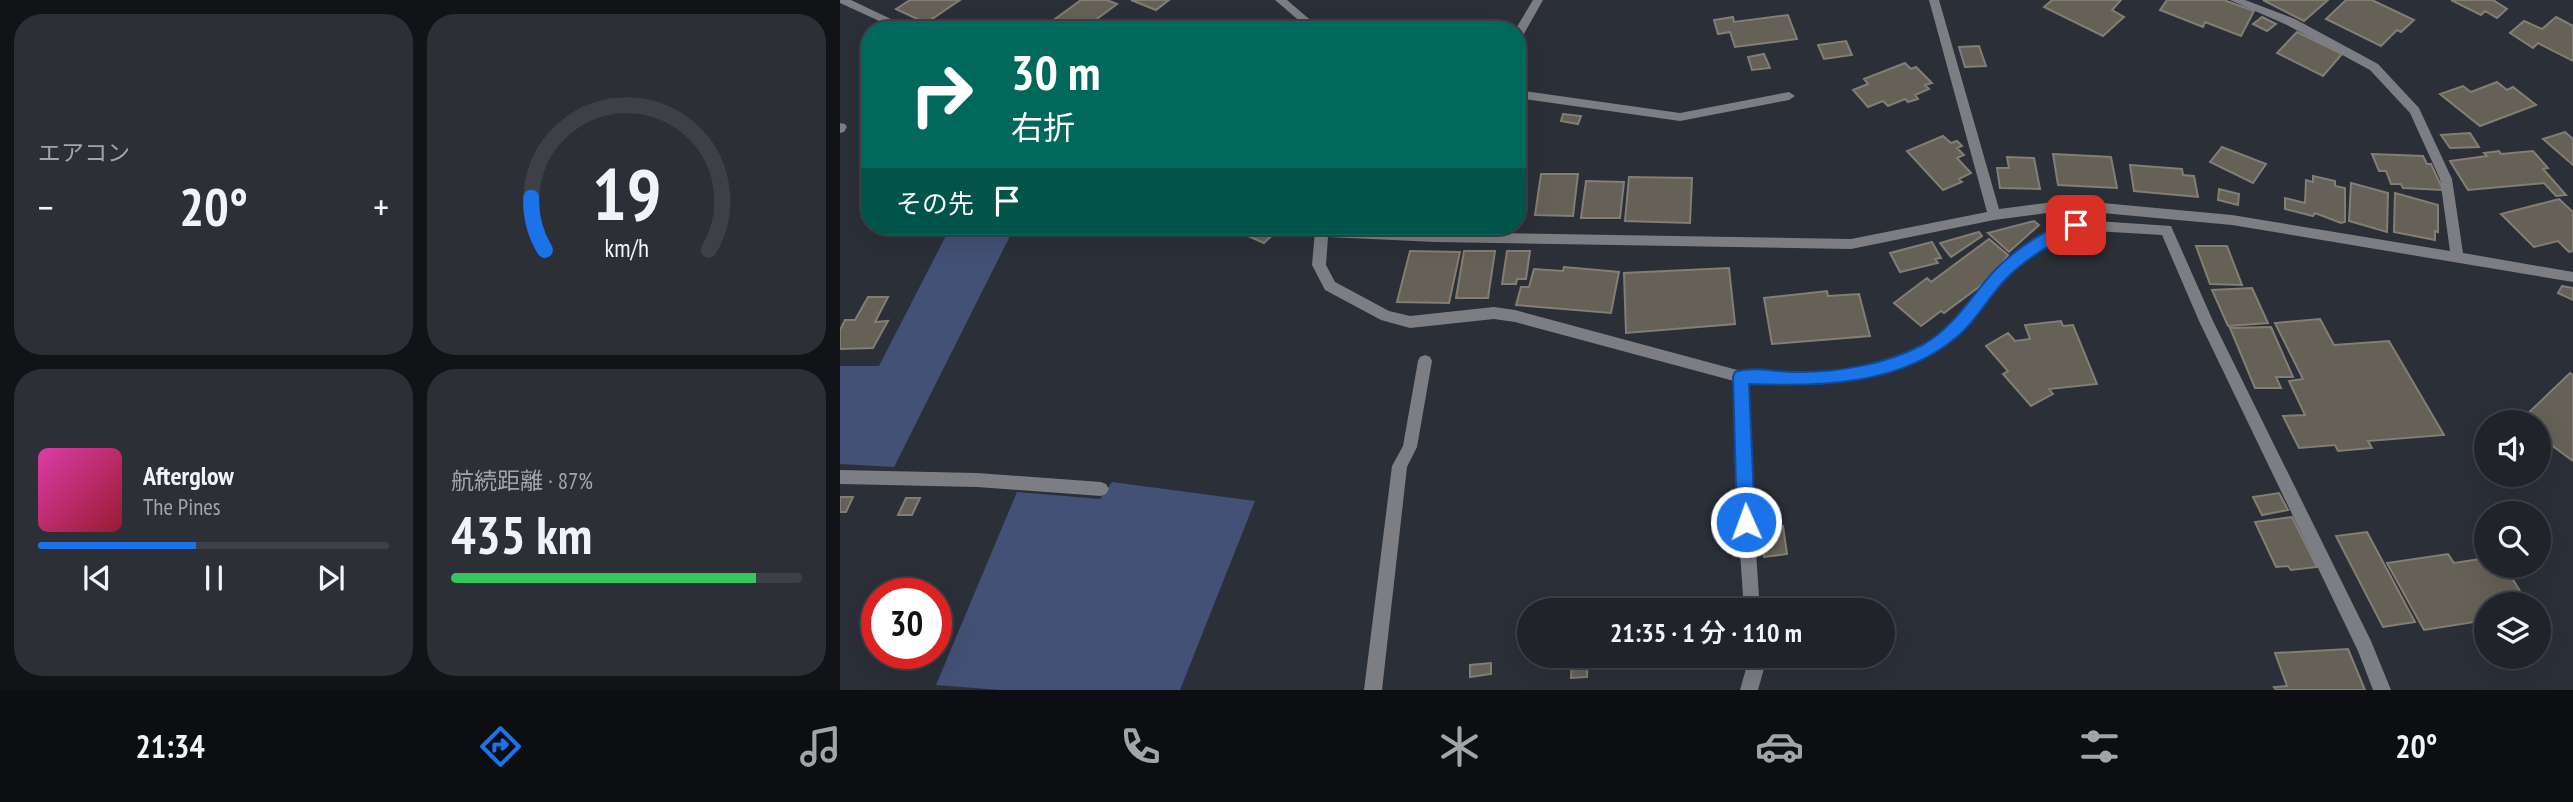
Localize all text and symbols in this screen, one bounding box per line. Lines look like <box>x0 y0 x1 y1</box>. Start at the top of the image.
text: 30 m <box>1011 40 1100 104</box>
icon: right <box>896 49 987 140</box>
text: 右折 <box>1011 106 1075 148</box>
text: エアコン <box>38 138 130 167</box>
text: 19 <box>592 147 661 241</box>
text: 20° <box>179 173 248 240</box>
text: − <box>38 182 54 231</box>
text: + <box>373 182 389 231</box>
icon: arrive <box>988 182 1026 220</box>
text: その先 <box>896 187 974 220</box>
pin <box>2046 195 2106 255</box>
icon: arrive <box>2057 206 2095 244</box>
text: km/h <box>604 232 649 264</box>
map controls <box>2474 410 2551 669</box>
button: sound <box>2474 410 2551 487</box>
text: Afterglow <box>143 459 234 492</box>
text: 航続距離 · 87% <box>451 466 593 495</box>
position arrow <box>1709 485 1783 559</box>
text: The Pines <box>143 492 221 521</box>
text: 435 km <box>451 501 592 568</box>
button: search <box>2474 501 2551 578</box>
icon: previous <box>78 559 116 597</box>
icon: pause <box>195 559 233 597</box>
icon: next <box>312 559 350 597</box>
speed limit sign: 30 <box>861 578 952 669</box>
button: layers <box>2474 592 2551 669</box>
text: 21:35 · 1 分 · 110 m <box>1610 616 1802 649</box>
icon: directions <box>476 722 525 771</box>
icon: music <box>796 722 845 771</box>
icon: phone <box>1116 722 1165 771</box>
icon: climate <box>1435 722 1484 771</box>
icon: car <box>1755 722 1804 771</box>
icon: filters <box>2075 722 2124 771</box>
text: 21:34 <box>135 725 205 767</box>
text: 20° <box>2395 725 2438 767</box>

